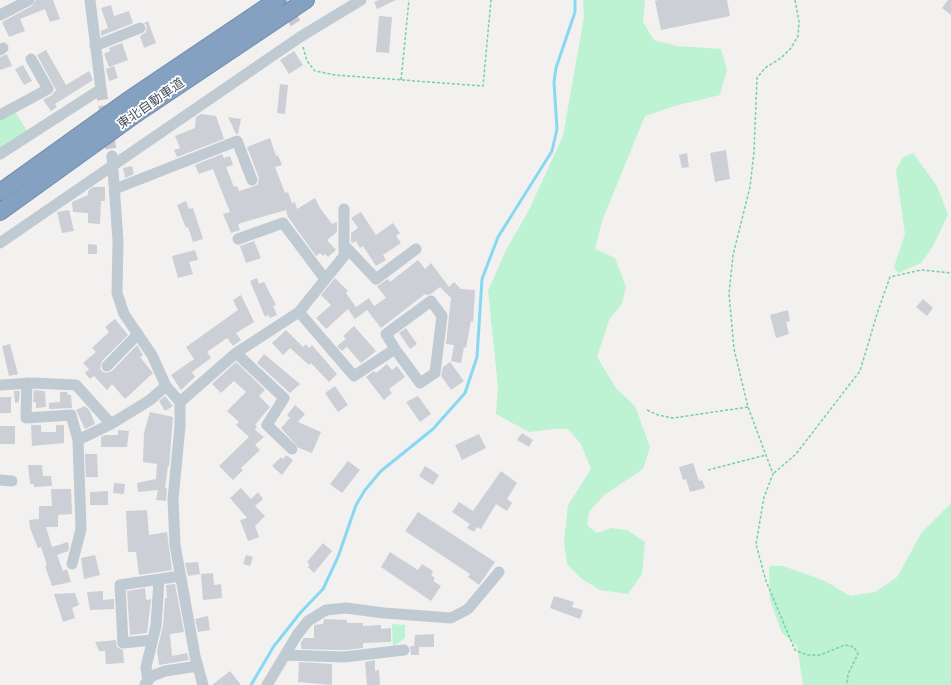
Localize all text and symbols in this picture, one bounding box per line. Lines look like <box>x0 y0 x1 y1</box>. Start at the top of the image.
street label: 東北自動車道 <box>115 75 187 133</box>

